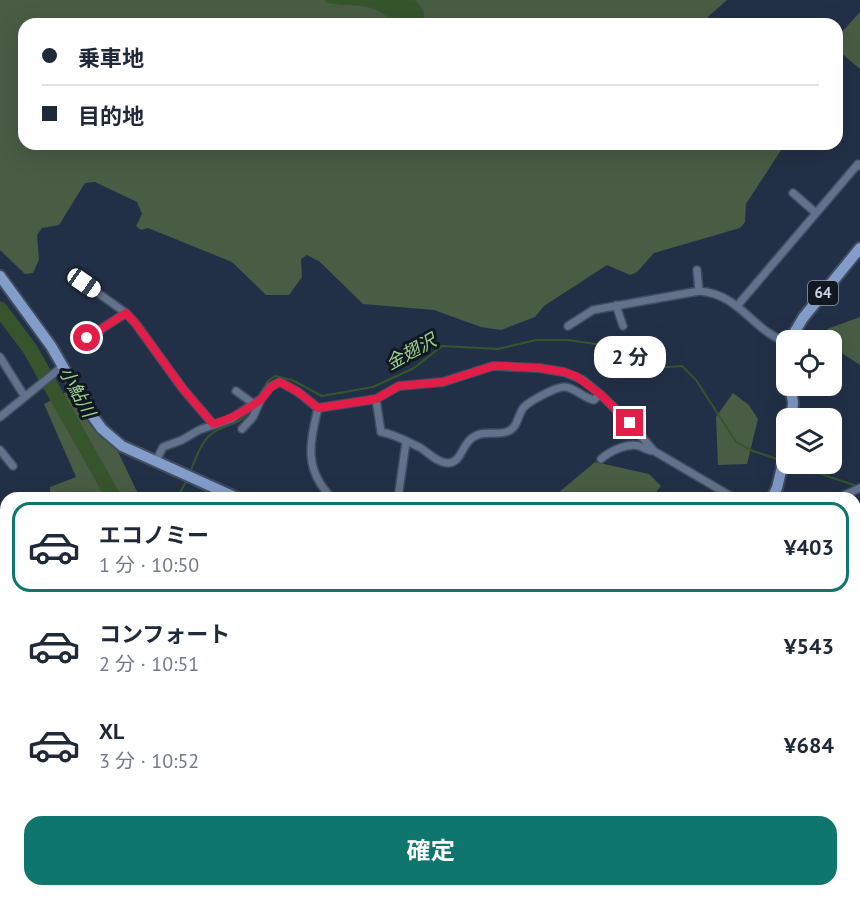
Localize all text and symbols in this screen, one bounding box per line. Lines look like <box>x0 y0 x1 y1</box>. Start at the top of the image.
text: 乗車地 <box>78 44 144 72</box>
text: 目的地 <box>78 102 144 130</box>
car <box>64 265 104 301</box>
road number: 64 <box>808 281 838 305</box>
route start <box>73 324 100 351</box>
water label: 金翅沢 <box>382 327 442 375</box>
map controls <box>776 330 842 474</box>
button: locate <box>776 330 842 396</box>
callout: 2 分 <box>594 336 666 378</box>
text: 2 分 <box>612 344 648 370</box>
water label: 小鮎川 <box>54 363 102 423</box>
button: layers <box>776 408 842 474</box>
route end <box>616 409 643 436</box>
icon: car <box>27 520 81 574</box>
text: エコノミー <box>99 521 209 549</box>
text: ¥403 <box>784 533 834 561</box>
text: 1 分 · 10:50 <box>99 552 199 578</box>
icon: car <box>27 619 81 673</box>
text: コンフォート <box>99 620 230 648</box>
text: ¥543 <box>784 632 834 660</box>
text: 2 分 · 10:51 <box>99 651 199 677</box>
text: XL <box>99 717 124 745</box>
icon: car <box>27 718 81 772</box>
text: ¥684 <box>784 731 834 759</box>
text: 3 分 · 10:52 <box>99 748 199 774</box>
button: 確定 <box>24 816 837 885</box>

